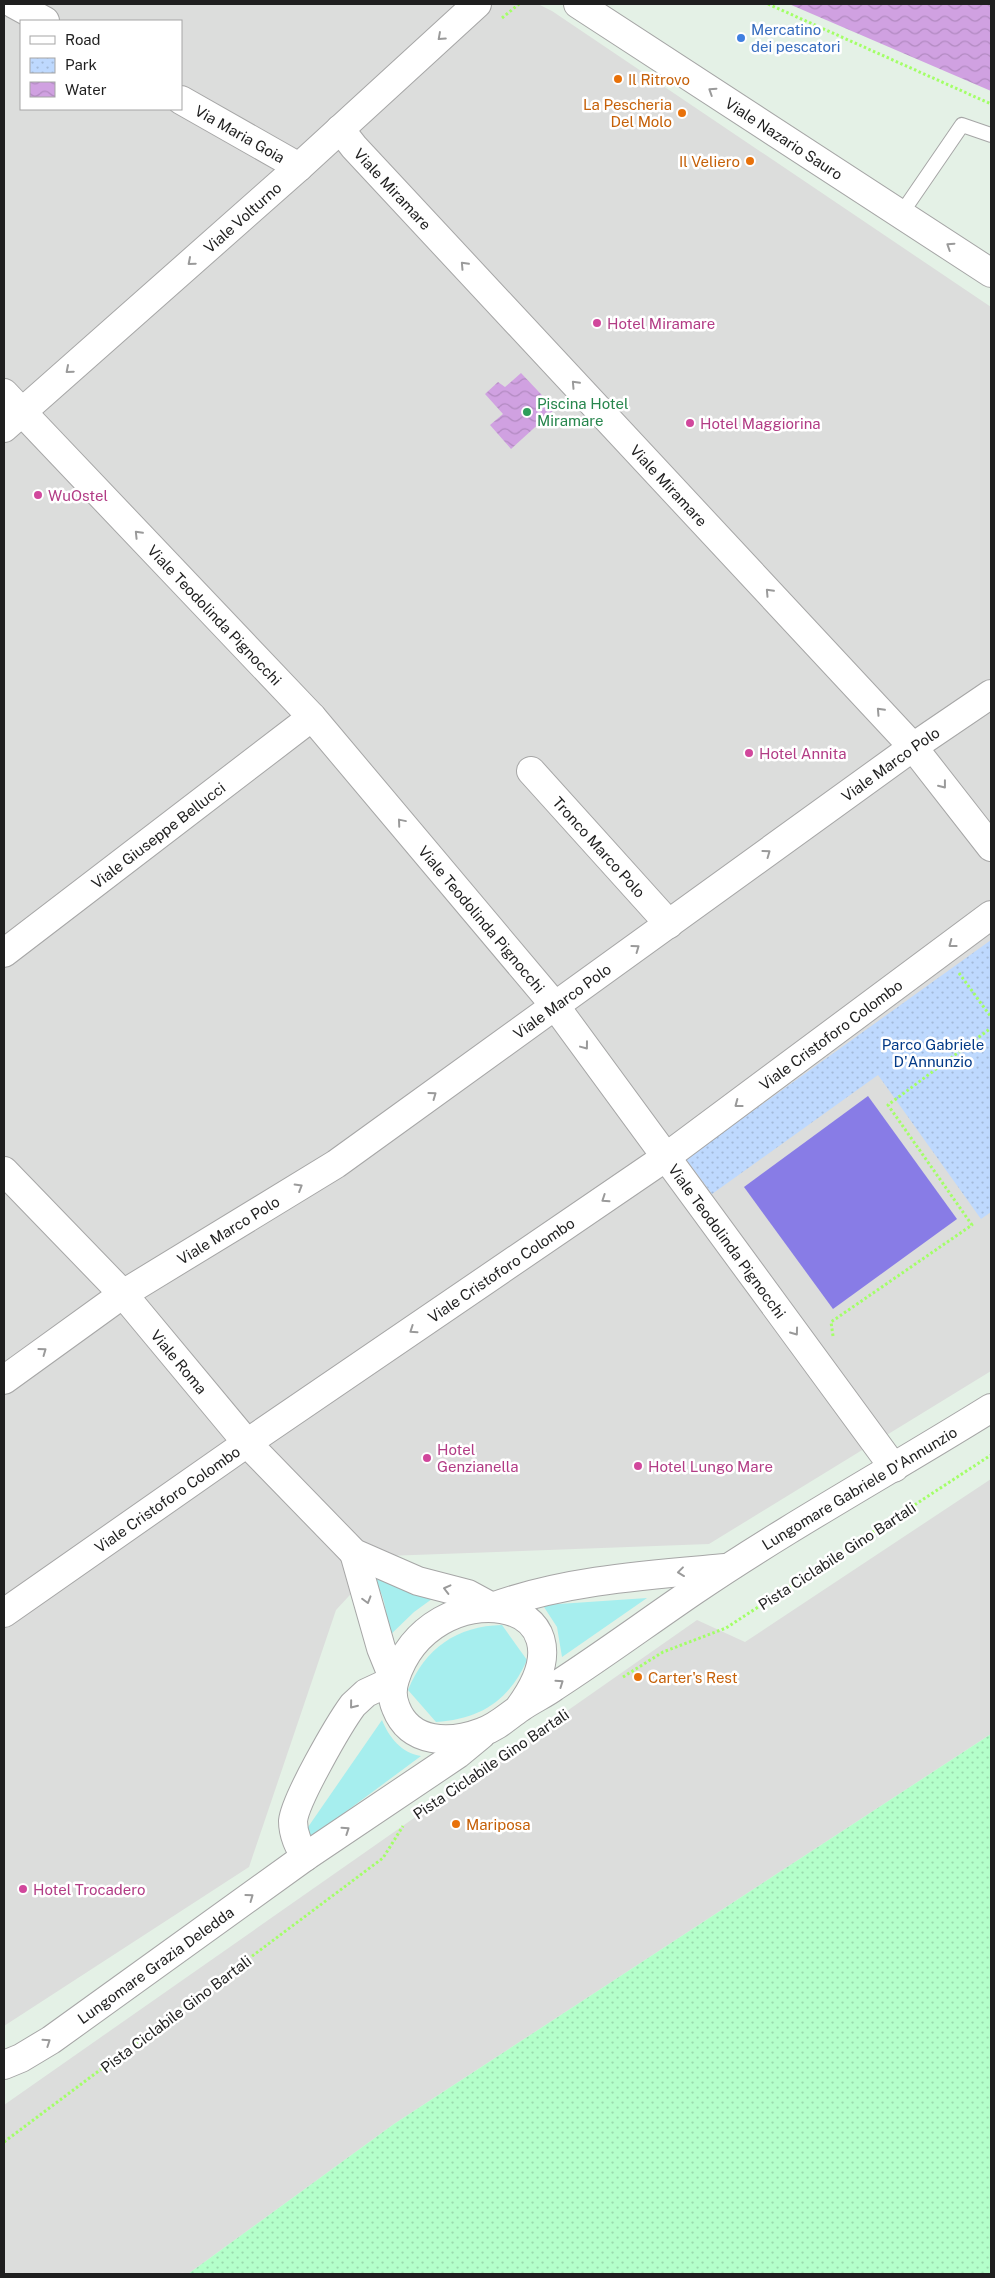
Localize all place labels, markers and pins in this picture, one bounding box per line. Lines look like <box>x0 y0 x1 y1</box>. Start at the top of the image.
place label: Mercatino dei pescatori <box>751 21 841 55</box>
marker: Mercatino dei pescatori <box>735 32 747 44</box>
place label: Il Ritrovo <box>628 71 690 88</box>
marker: Il Ritrovo <box>612 73 624 85</box>
place label: La Pescheria Del Molo <box>583 96 672 130</box>
marker: La Pescheria Del Molo <box>676 107 688 119</box>
place label: Il Veliero <box>679 153 740 170</box>
marker: Il Veliero <box>744 155 756 167</box>
place label: Hotel Miramare <box>607 315 715 332</box>
marker: Hotel Miramare <box>591 317 603 329</box>
place label: Piscina Hotel Miramare <box>537 395 628 429</box>
marker: Piscina Hotel Miramare <box>521 406 533 418</box>
place label: Hotel Maggiorina <box>700 415 821 432</box>
marker: Hotel Maggiorina <box>684 417 696 429</box>
place label: WuOstel <box>48 487 108 504</box>
marker: WuOstel <box>32 489 44 501</box>
place label: Hotel Annita <box>759 745 847 762</box>
marker: Hotel Annita <box>743 747 755 759</box>
place label: Hotel Genzianella <box>437 1441 519 1475</box>
marker: Hotel Genzianella <box>421 1452 433 1464</box>
place label: Hotel Lungo Mare <box>648 1458 773 1475</box>
marker: Hotel Lungo Mare <box>632 1460 644 1472</box>
place label: Carter's Rest <box>648 1669 738 1686</box>
marker: Carter's Rest <box>632 1671 644 1683</box>
place label: Mariposa <box>466 1816 530 1833</box>
marker: Mariposa <box>450 1818 462 1830</box>
place label: Hotel Trocadero <box>33 1881 146 1898</box>
marker: Hotel Trocadero <box>17 1883 29 1895</box>

